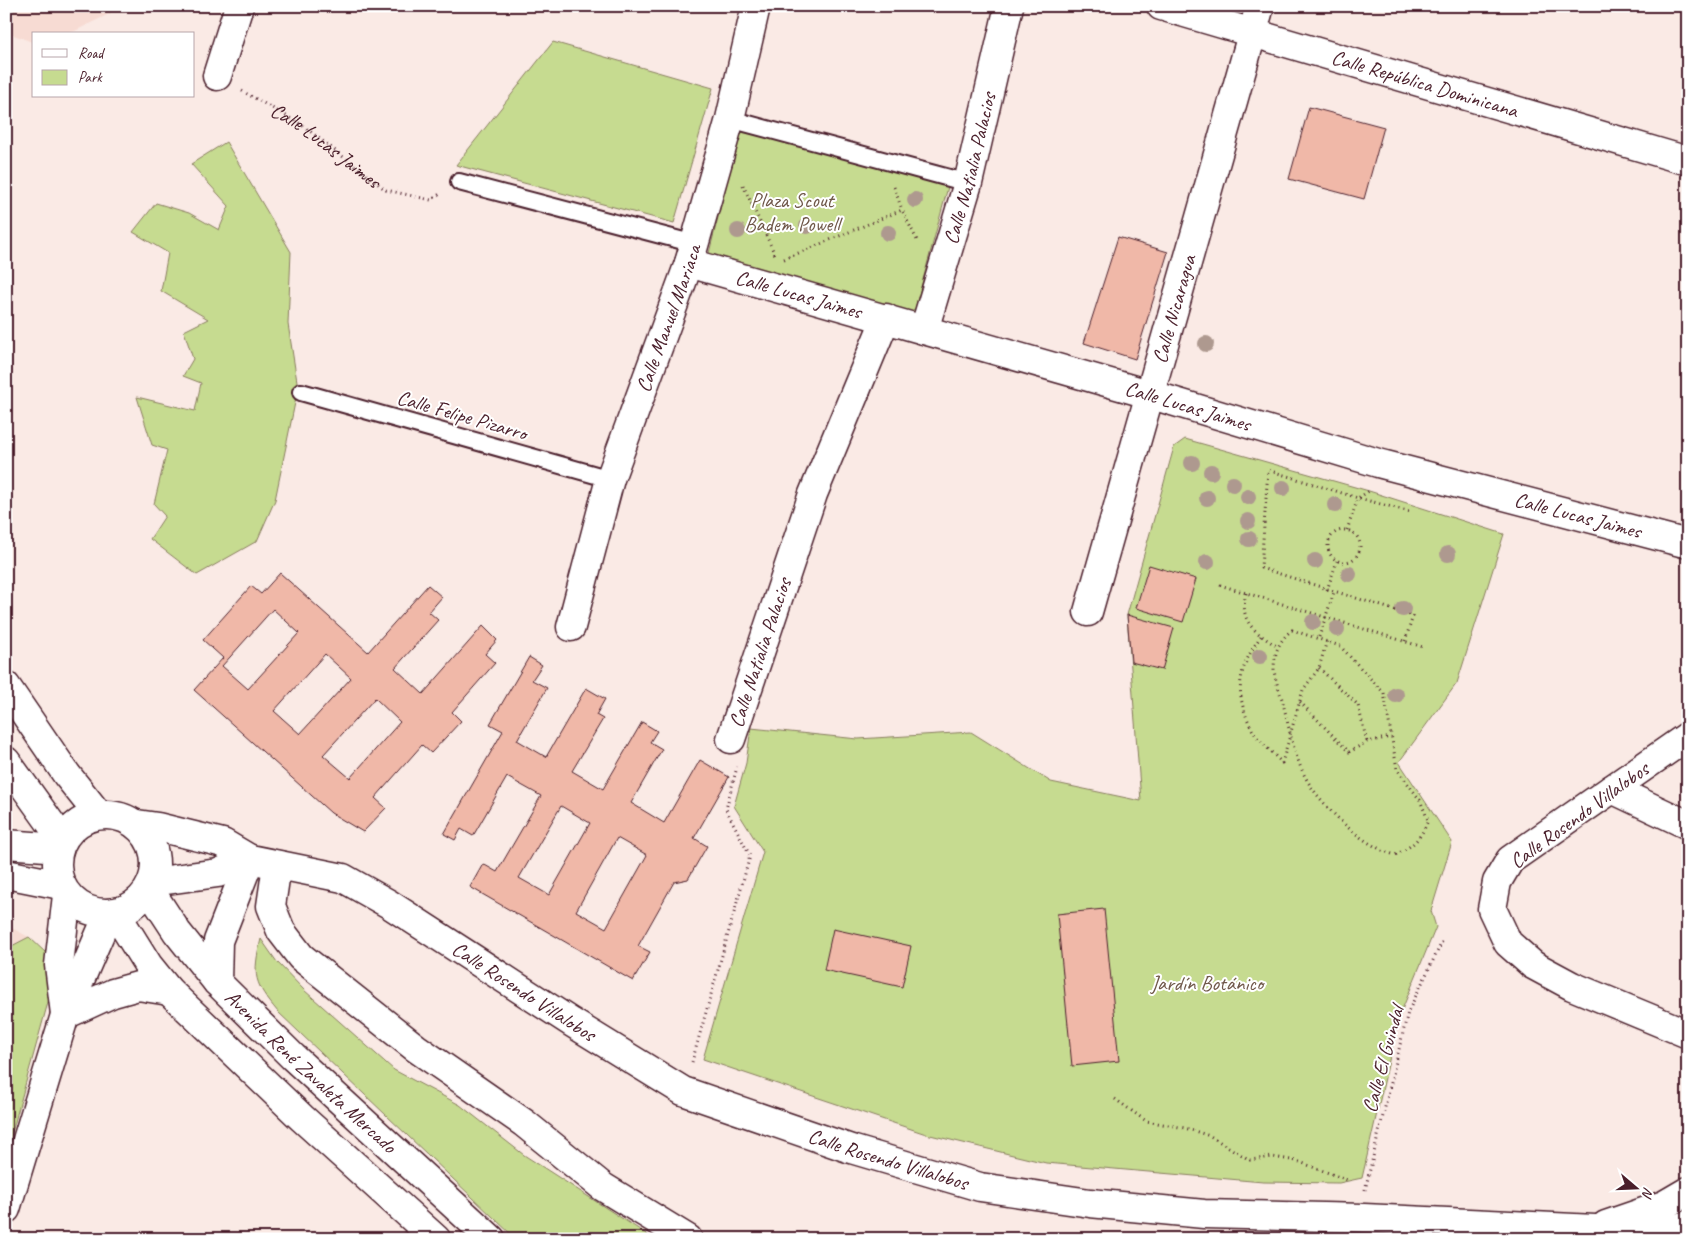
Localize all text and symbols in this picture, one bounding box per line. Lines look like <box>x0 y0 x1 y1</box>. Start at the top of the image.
legend <box>32 32 195 98</box>
text: Road <box>78 44 105 63</box>
street label: Calle República Dominicana <box>1329 44 1523 124</box>
text: Park <box>78 68 103 87</box>
street label: Calle Natialia Palacios <box>937 88 1002 247</box>
street label: Calle Lucas Jaimes <box>266 97 387 195</box>
park label: Plaza Scout Badem Powell <box>744 187 843 237</box>
street label: Calle Manuel Mariaca <box>630 240 707 396</box>
street label: Calle Nicaragua <box>1146 250 1202 366</box>
street label: Calle Lucas Jaimes <box>733 264 866 325</box>
street label: Calle Lucas Jaimes <box>1122 375 1256 438</box>
street label: Calle Felipe Pizarro <box>394 384 532 447</box>
street label: Calle Lucas Jaimes <box>1512 486 1646 545</box>
street label: Calle Natialia Palacios <box>723 573 797 731</box>
street label: Calle Rosendo Villalobos <box>1504 755 1655 874</box>
street label: Calle Rosendo Villalobos <box>447 935 602 1048</box>
park label: Jardín Botánico <box>1150 970 1266 996</box>
street label: Avenida René Zavaleta Mercado <box>220 984 403 1160</box>
street label: Calle El Guindal <box>1356 999 1411 1115</box>
street label: Calle Rosendo Villalobos <box>805 1122 973 1196</box>
north arrow <box>1612 1162 1662 1212</box>
text: N <box>1638 1185 1657 1201</box>

